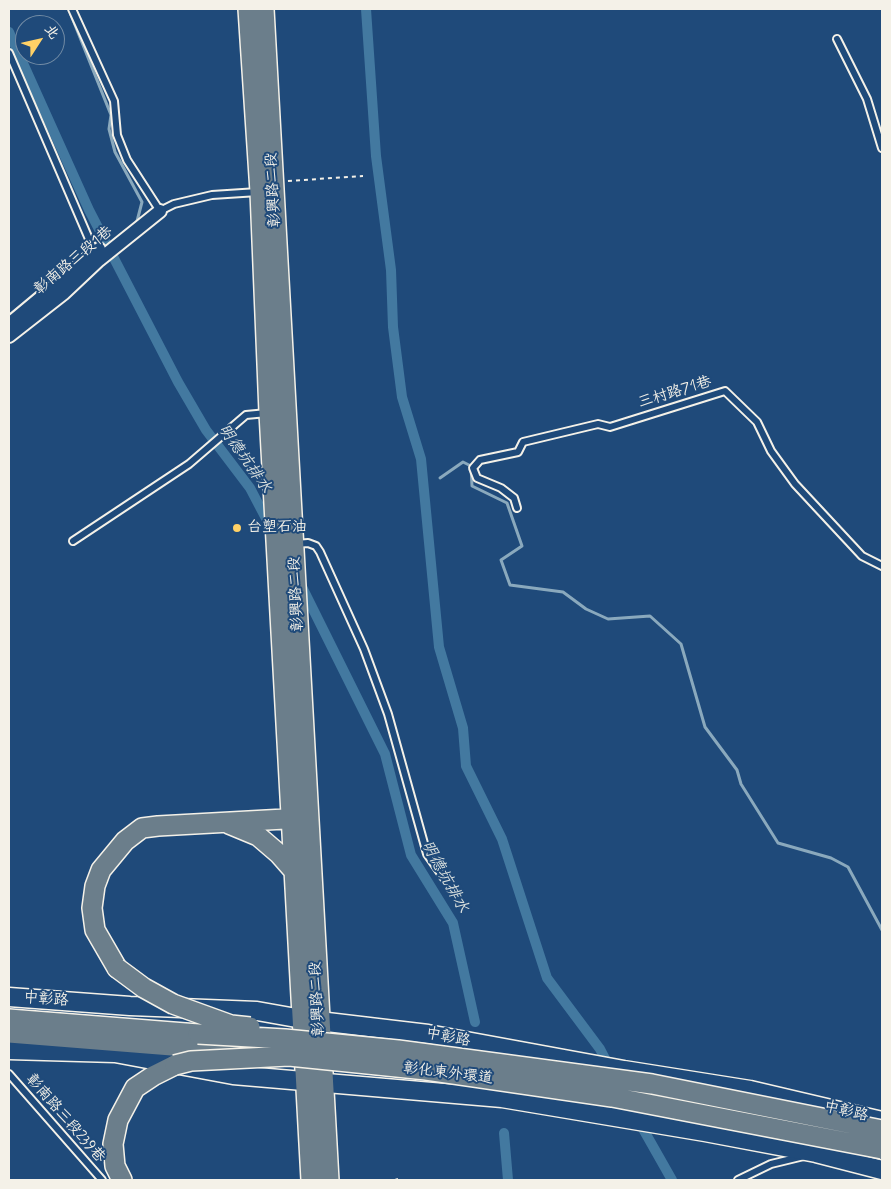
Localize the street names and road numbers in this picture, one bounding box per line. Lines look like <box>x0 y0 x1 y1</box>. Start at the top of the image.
street label: 彰興路二段 <box>263 152 285 228</box>
street label: 彰南路三段1巷 <box>31 223 117 299</box>
street label: 三村路71巷 <box>636 373 714 413</box>
street label: 彰興路二段 <box>286 556 308 632</box>
street label: 彰興路二段 <box>307 961 329 1037</box>
street label: 中彰路 <box>23 989 69 1011</box>
street label: 中彰路 <box>424 1025 472 1051</box>
street label: 彰化東外環道 <box>402 1060 494 1088</box>
street label: 彰南路三段239巷 <box>22 1071 108 1167</box>
street label: 中彰路 <box>822 1098 870 1126</box>

